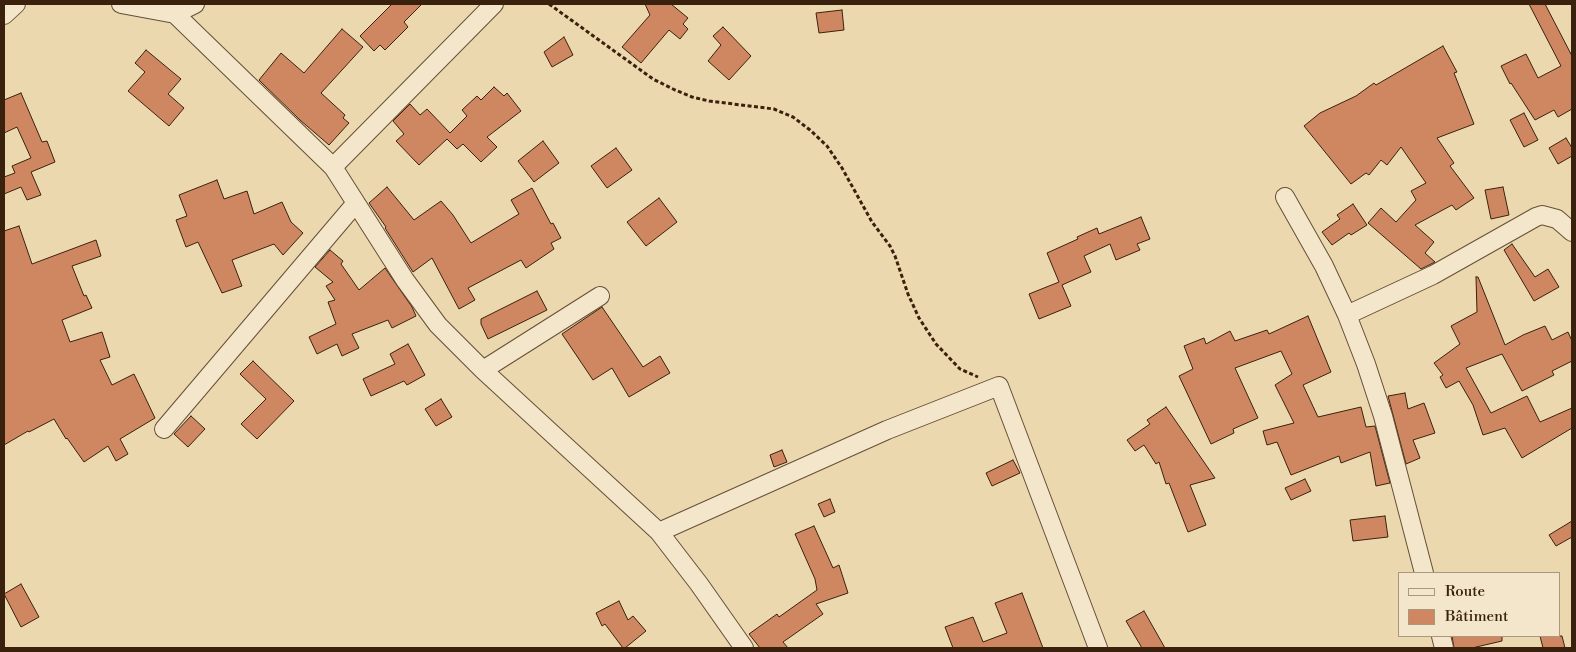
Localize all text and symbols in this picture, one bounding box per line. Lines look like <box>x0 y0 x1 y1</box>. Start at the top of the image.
legend <box>1398 572 1561 637</box>
text: Route <box>1445 582 1485 601</box>
text: Bâtiment <box>1445 607 1508 626</box>

